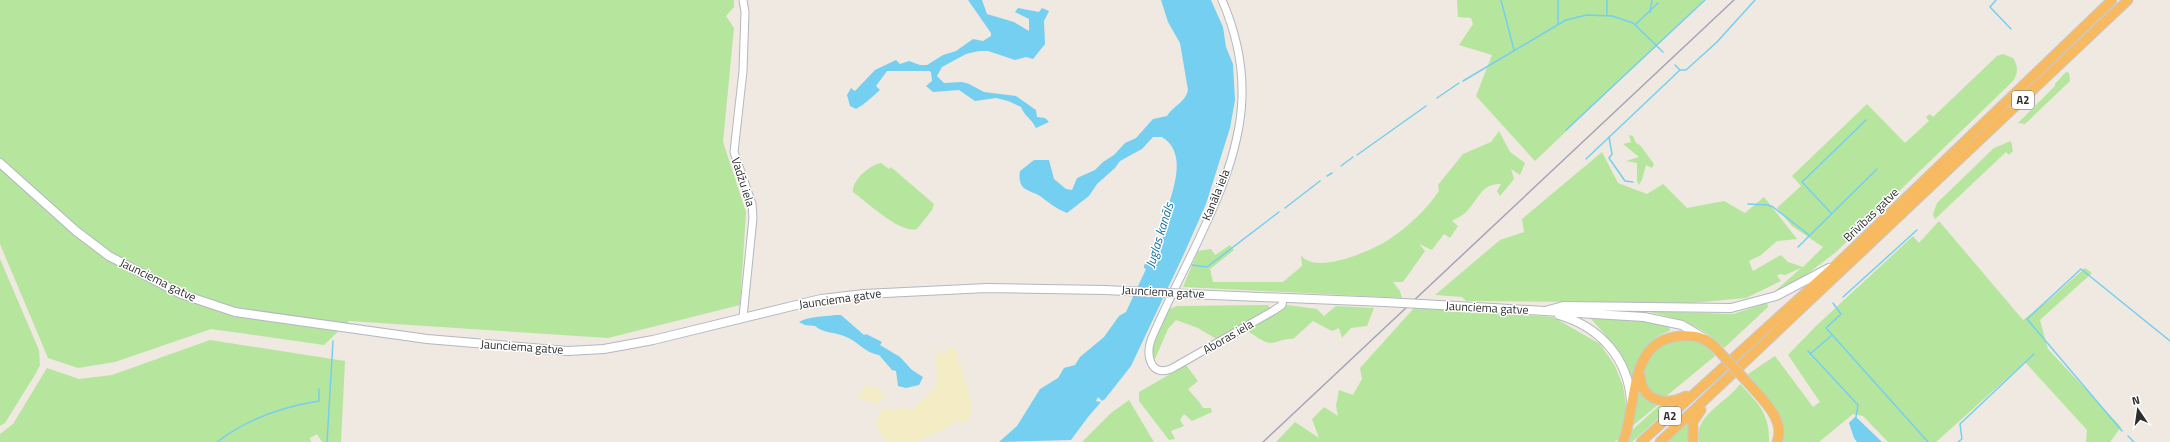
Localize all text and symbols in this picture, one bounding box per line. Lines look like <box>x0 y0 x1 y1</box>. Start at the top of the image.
road number: A2 <box>2012 91 2034 109</box>
street label: Vadžu iela <box>727 155 760 209</box>
street label: Kanāla iela <box>1197 166 1234 223</box>
street label: Brīvības gatve <box>1838 183 1903 246</box>
water label: Juglas kanāls <box>1140 199 1179 270</box>
street label: Jaunciema gatve <box>117 253 200 306</box>
street label: Jaunciema gatve <box>1121 280 1205 303</box>
street label: Jaunciema gatve <box>797 283 882 314</box>
street label: Jaunciema gatve <box>1445 296 1529 319</box>
street label: Aboras iela <box>1199 314 1257 359</box>
street label: Jaunciema gatve <box>480 334 564 359</box>
north arrow <box>2118 390 2158 430</box>
text: N <box>2130 392 2141 409</box>
road number: A2 <box>1659 407 1681 425</box>

